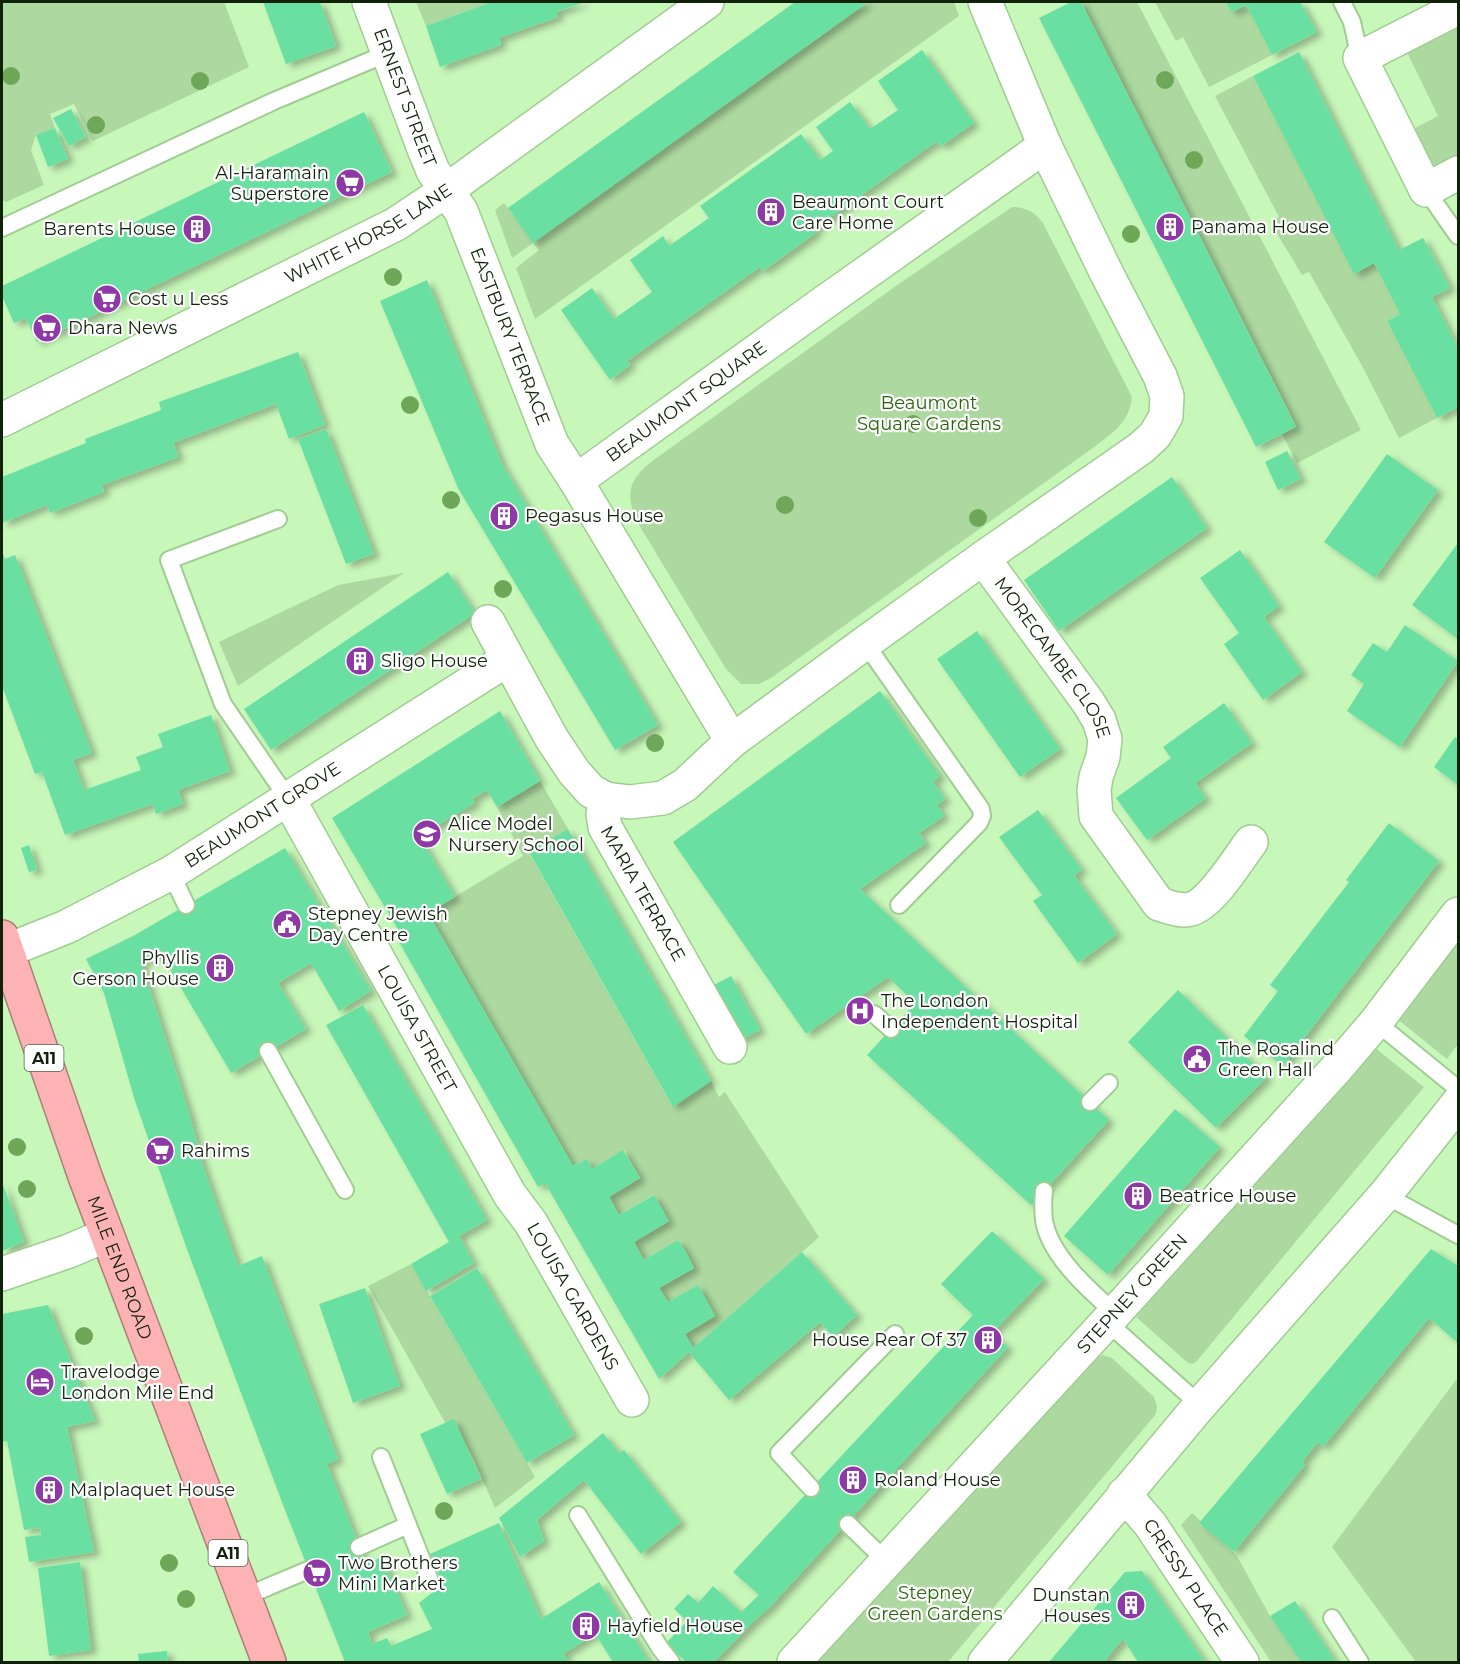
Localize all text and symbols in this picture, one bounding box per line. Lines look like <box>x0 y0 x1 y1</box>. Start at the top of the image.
street label: ERNEST STREET <box>369 25 441 171</box>
place label: Al-Haramain Superstore <box>215 162 329 205</box>
supermarket icon: Al-Haramain Superstore <box>334 167 366 199</box>
street label: WHITE HORSE LANE <box>281 179 456 289</box>
place label: Beaumont Court Care Home <box>792 191 944 234</box>
building icon: Beaumont Court Care Home <box>755 196 787 228</box>
building icon: Panama House <box>1154 211 1186 243</box>
building icon: Barents House <box>181 213 213 245</box>
place label: Panama House <box>1191 216 1329 238</box>
place label: Barents House <box>43 218 176 240</box>
street label: EASTBURY TERRACE <box>465 244 555 428</box>
supermarket icon: Cost u Less <box>91 283 123 315</box>
place label: Cost u Less <box>128 288 228 310</box>
supermarket icon: Dhara News <box>31 312 63 344</box>
place label: Dhara News <box>68 317 178 339</box>
street label: BEAUMONT SQUARE <box>602 336 771 467</box>
park label: Beaumont Square Gardens <box>857 392 1001 435</box>
building icon: Pegasus House <box>488 500 520 532</box>
place label: Pegasus House <box>525 505 664 527</box>
street label: MORECAMBE CLOSE <box>990 573 1115 741</box>
building icon: Sligo House <box>344 645 376 677</box>
place label: Sligo House <box>381 650 488 672</box>
street label: BEAUMONT GROVE <box>180 757 345 873</box>
place label: Alice Model Nursery School <box>448 813 584 856</box>
school or university icon: Alice Model Nursery School <box>411 818 443 850</box>
street label: MARIA TERRACE <box>596 822 690 965</box>
place label: Stepney Jewish Day Centre <box>308 903 448 946</box>
public building icon: Stepney Jewish Day Centre <box>271 908 303 940</box>
place label: Phyllis Gerson House <box>72 947 199 990</box>
building icon: Phyllis Gerson House <box>204 952 236 984</box>
street label: LOUISA STREET <box>373 961 462 1097</box>
place label: The London Independent Hospital <box>881 990 1078 1033</box>
hospital icon: The London Independent Hospital <box>844 995 876 1027</box>
place label: The Rosalind Green Hall <box>1218 1038 1334 1081</box>
public building icon: The Rosalind Green Hall <box>1181 1043 1213 1075</box>
road number: A11 <box>24 1045 63 1071</box>
supermarket icon: Rahims <box>144 1135 176 1167</box>
place label: Rahims <box>181 1140 250 1162</box>
building icon: Beatrice House <box>1122 1180 1154 1212</box>
place label: Beatrice House <box>1159 1185 1296 1207</box>
street label: MILE END ROAD <box>82 1193 157 1343</box>
street label: LOUISA GARDENS <box>522 1219 624 1374</box>
street label: STEPNEY GREEN <box>1072 1229 1192 1358</box>
building icon: House Rear Of 37 <box>972 1324 1004 1356</box>
place label: House Rear Of 37 <box>812 1329 967 1351</box>
place label: Travelodge London Mile End <box>61 1361 214 1404</box>
hotel icon: Travelodge London Mile End <box>24 1366 56 1398</box>
building icon: Roland House <box>837 1464 869 1496</box>
place label: Roland House <box>874 1469 1001 1491</box>
building icon: Malplaquet House <box>33 1474 65 1506</box>
place label: Malplaquet House <box>70 1479 235 1501</box>
street label: CRESSY PLACE <box>1139 1514 1233 1641</box>
road number: A11 <box>208 1540 248 1566</box>
place label: Two Brothers Mini Market <box>338 1552 458 1595</box>
supermarket icon: Two Brothers Mini Market <box>301 1557 333 1589</box>
park label: Stepney Green Gardens <box>867 1582 1003 1625</box>
place label: Dunstan Houses <box>1032 1584 1110 1627</box>
building icon: Dunstan Houses <box>1115 1589 1147 1621</box>
building icon: Hayfield House <box>570 1610 602 1642</box>
place label: Hayfield House <box>607 1615 743 1637</box>

